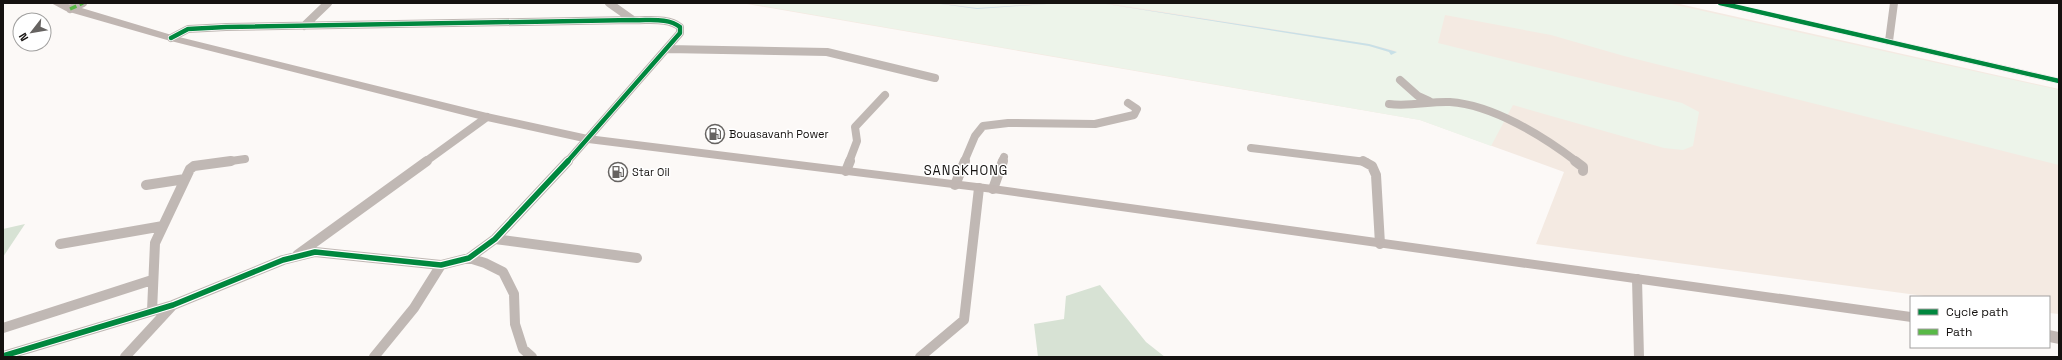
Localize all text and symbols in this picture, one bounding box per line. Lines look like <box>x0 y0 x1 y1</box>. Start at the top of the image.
north arrow <box>12 12 52 52</box>
text: N <box>16 30 31 44</box>
fuel station icon: Bouasavanh Power <box>704 123 726 145</box>
place label: Bouasavanh Power <box>729 127 829 141</box>
fuel station icon: Star Oil <box>607 161 629 183</box>
district label: SANGKHONG <box>924 162 1008 179</box>
place label: Star Oil <box>632 165 670 179</box>
legend <box>1910 296 2050 348</box>
text: Cycle path <box>1946 304 2008 320</box>
text: Path <box>1946 324 1972 340</box>

